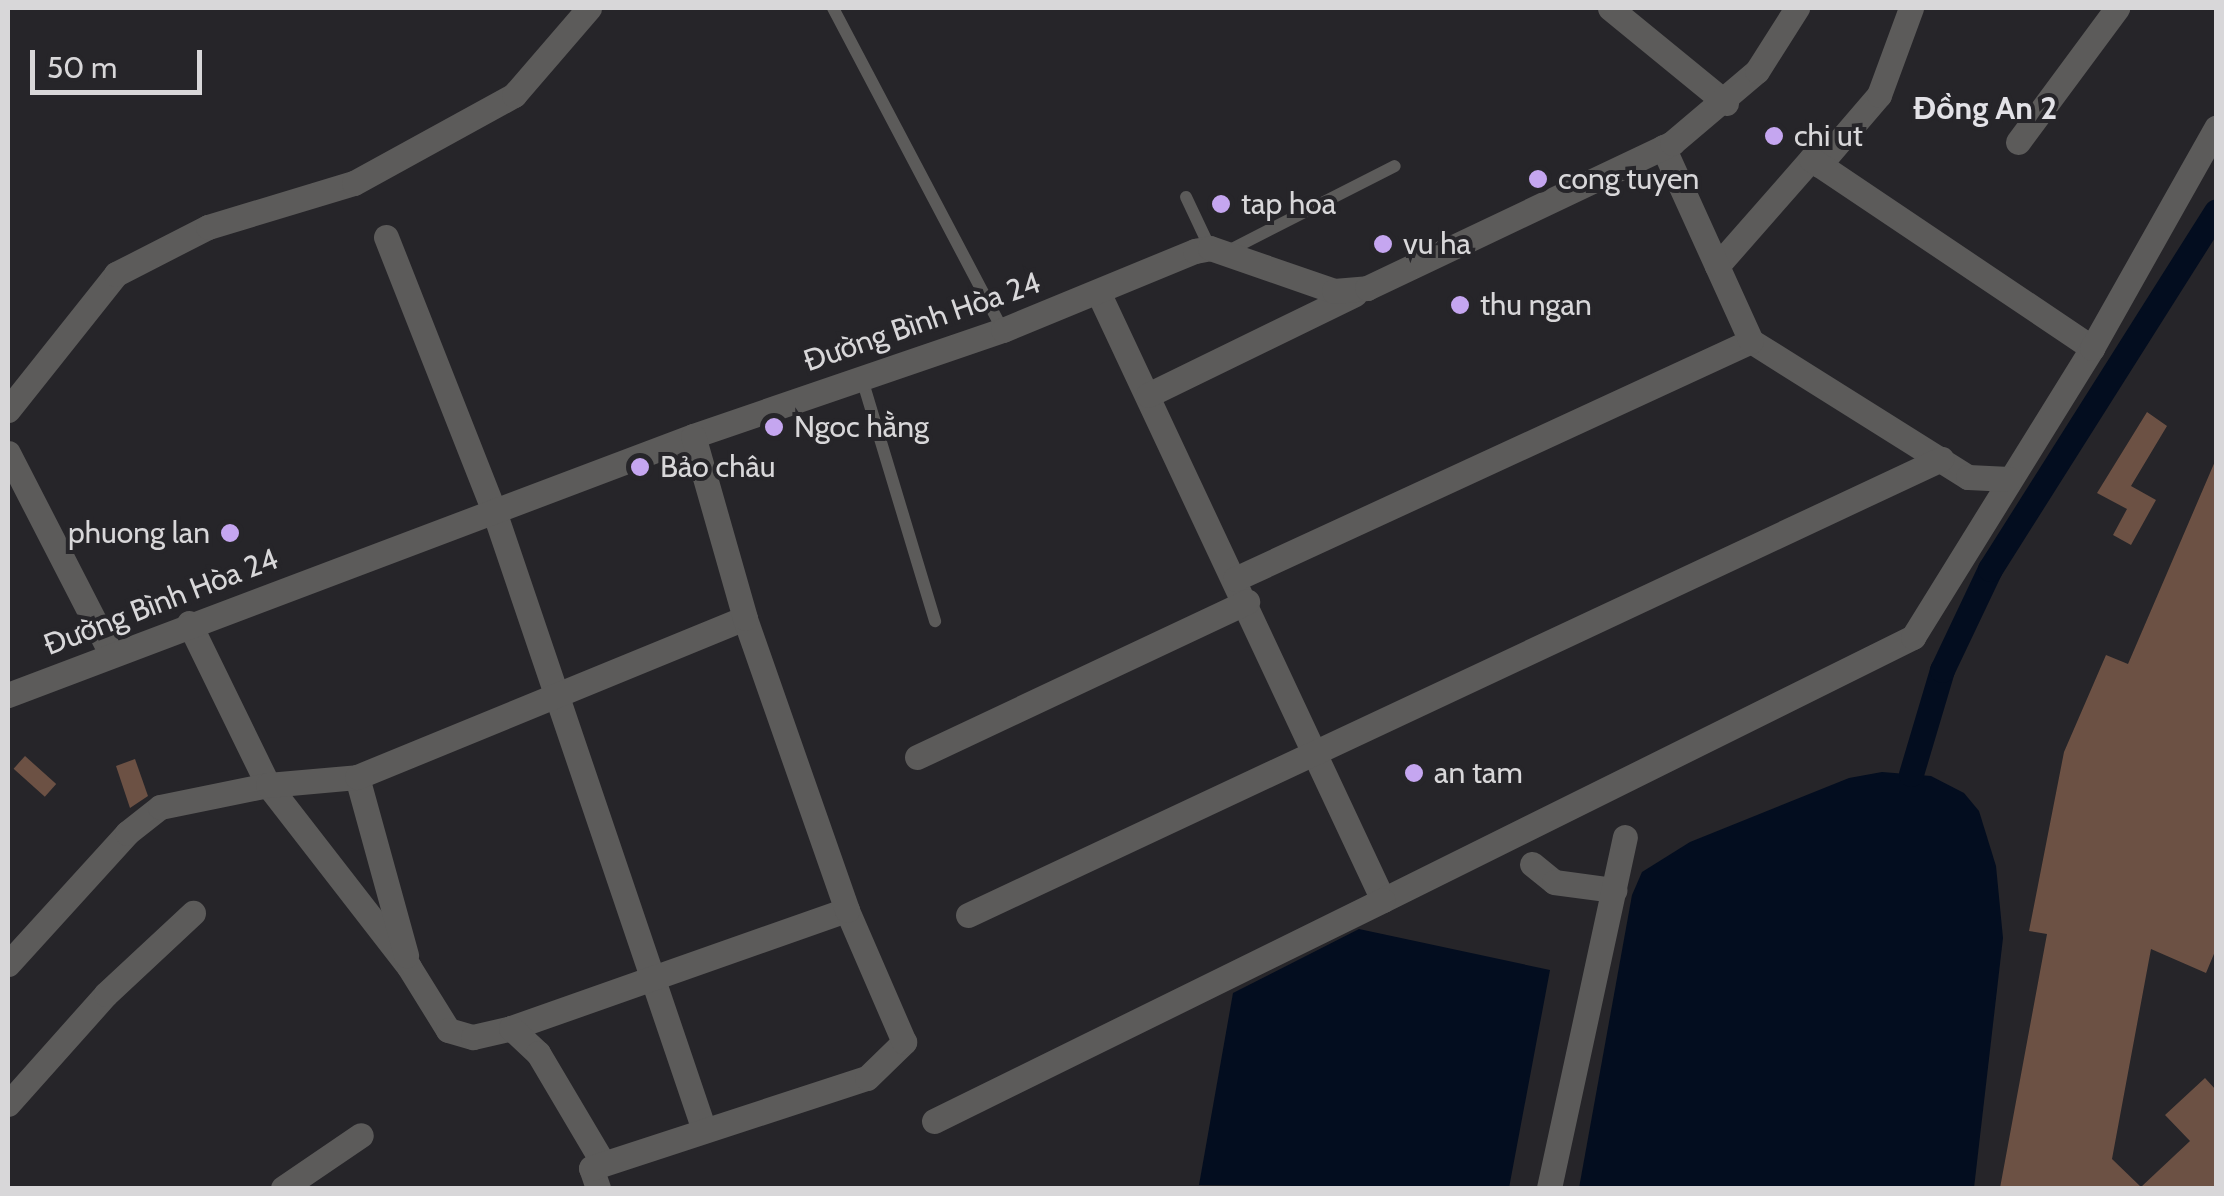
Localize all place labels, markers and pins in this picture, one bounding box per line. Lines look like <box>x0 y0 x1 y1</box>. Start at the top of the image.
place label: chi ut <box>1794 118 1863 154</box>
marker: chi ut <box>1763 125 1785 147</box>
place label: cong tuyen <box>1558 161 1699 197</box>
marker: cong tuyen <box>1527 168 1549 190</box>
place label: tap hoa <box>1241 186 1336 222</box>
marker: tap hoa <box>1210 193 1232 215</box>
place label: vu ha <box>1403 226 1471 262</box>
marker: vu ha <box>1372 233 1394 255</box>
place label: thu ngan <box>1480 287 1592 323</box>
marker: thu ngan <box>1449 294 1471 316</box>
place label: Ngoc hằng <box>794 409 929 445</box>
marker: Ngoc hằng <box>763 416 785 438</box>
place label: Bảo châu <box>660 449 776 485</box>
marker: Bảo châu <box>629 456 651 478</box>
place label: phuong lan <box>68 515 210 551</box>
marker: phuong lan <box>219 522 241 544</box>
place label: an tam <box>1434 755 1523 791</box>
marker: an tam <box>1403 762 1425 784</box>

